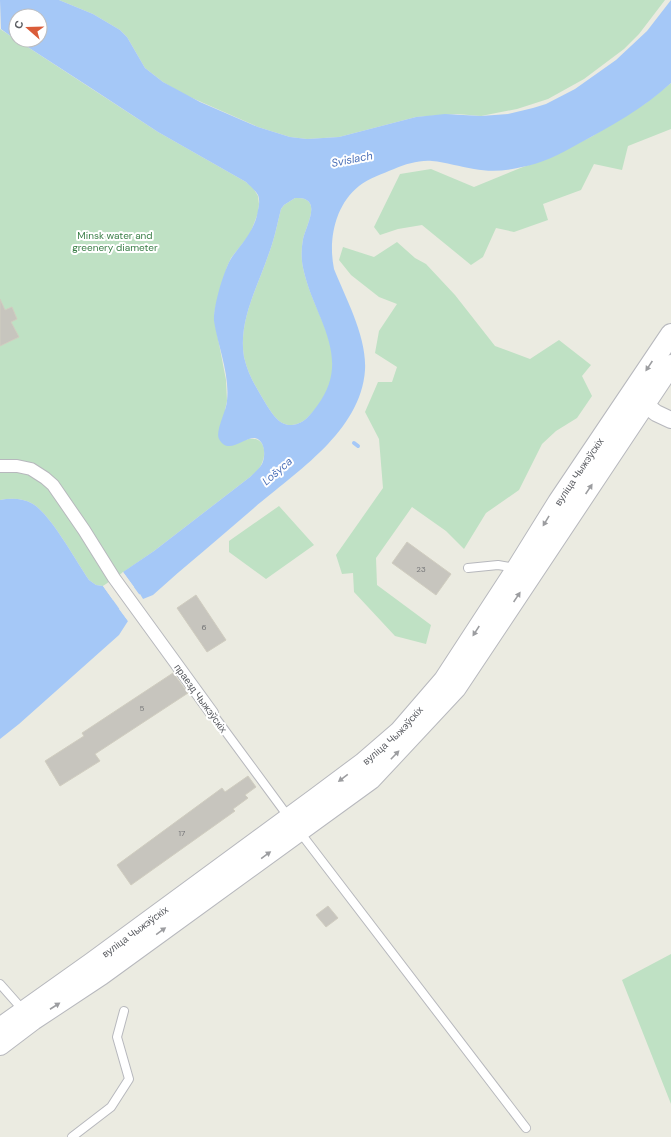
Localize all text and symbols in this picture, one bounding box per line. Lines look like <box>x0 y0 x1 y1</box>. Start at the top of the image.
north arrow <box>8 8 48 48</box>
text: С <box>11 18 27 31</box>
water label: Svislach <box>330 148 374 170</box>
park label: Minsk water and greenery diameter <box>72 229 158 254</box>
one-way arrow <box>645 361 653 371</box>
street label: вуліца Чыжэўскіх <box>551 435 606 508</box>
water label: Lošyca <box>259 454 295 488</box>
one-way arrow <box>585 484 593 494</box>
one-way arrow <box>542 516 550 526</box>
house number: 23 <box>416 564 426 574</box>
one-way arrow <box>513 592 521 602</box>
house number: 6 <box>201 622 207 632</box>
one-way arrow <box>472 625 480 636</box>
street label: праезд Чыжэўскіх <box>171 661 230 735</box>
house number: 5 <box>140 703 145 713</box>
street label: вуліца Чыжэўскіх <box>360 703 426 768</box>
one-way arrow <box>390 750 399 760</box>
one-way arrow <box>338 774 349 782</box>
house number: 17 <box>179 828 185 838</box>
one-way arrow <box>261 851 272 859</box>
street label: вуліца Чыжэўскіх <box>99 903 171 960</box>
one-way arrow <box>156 928 166 936</box>
one-way arrow <box>49 1002 60 1010</box>

